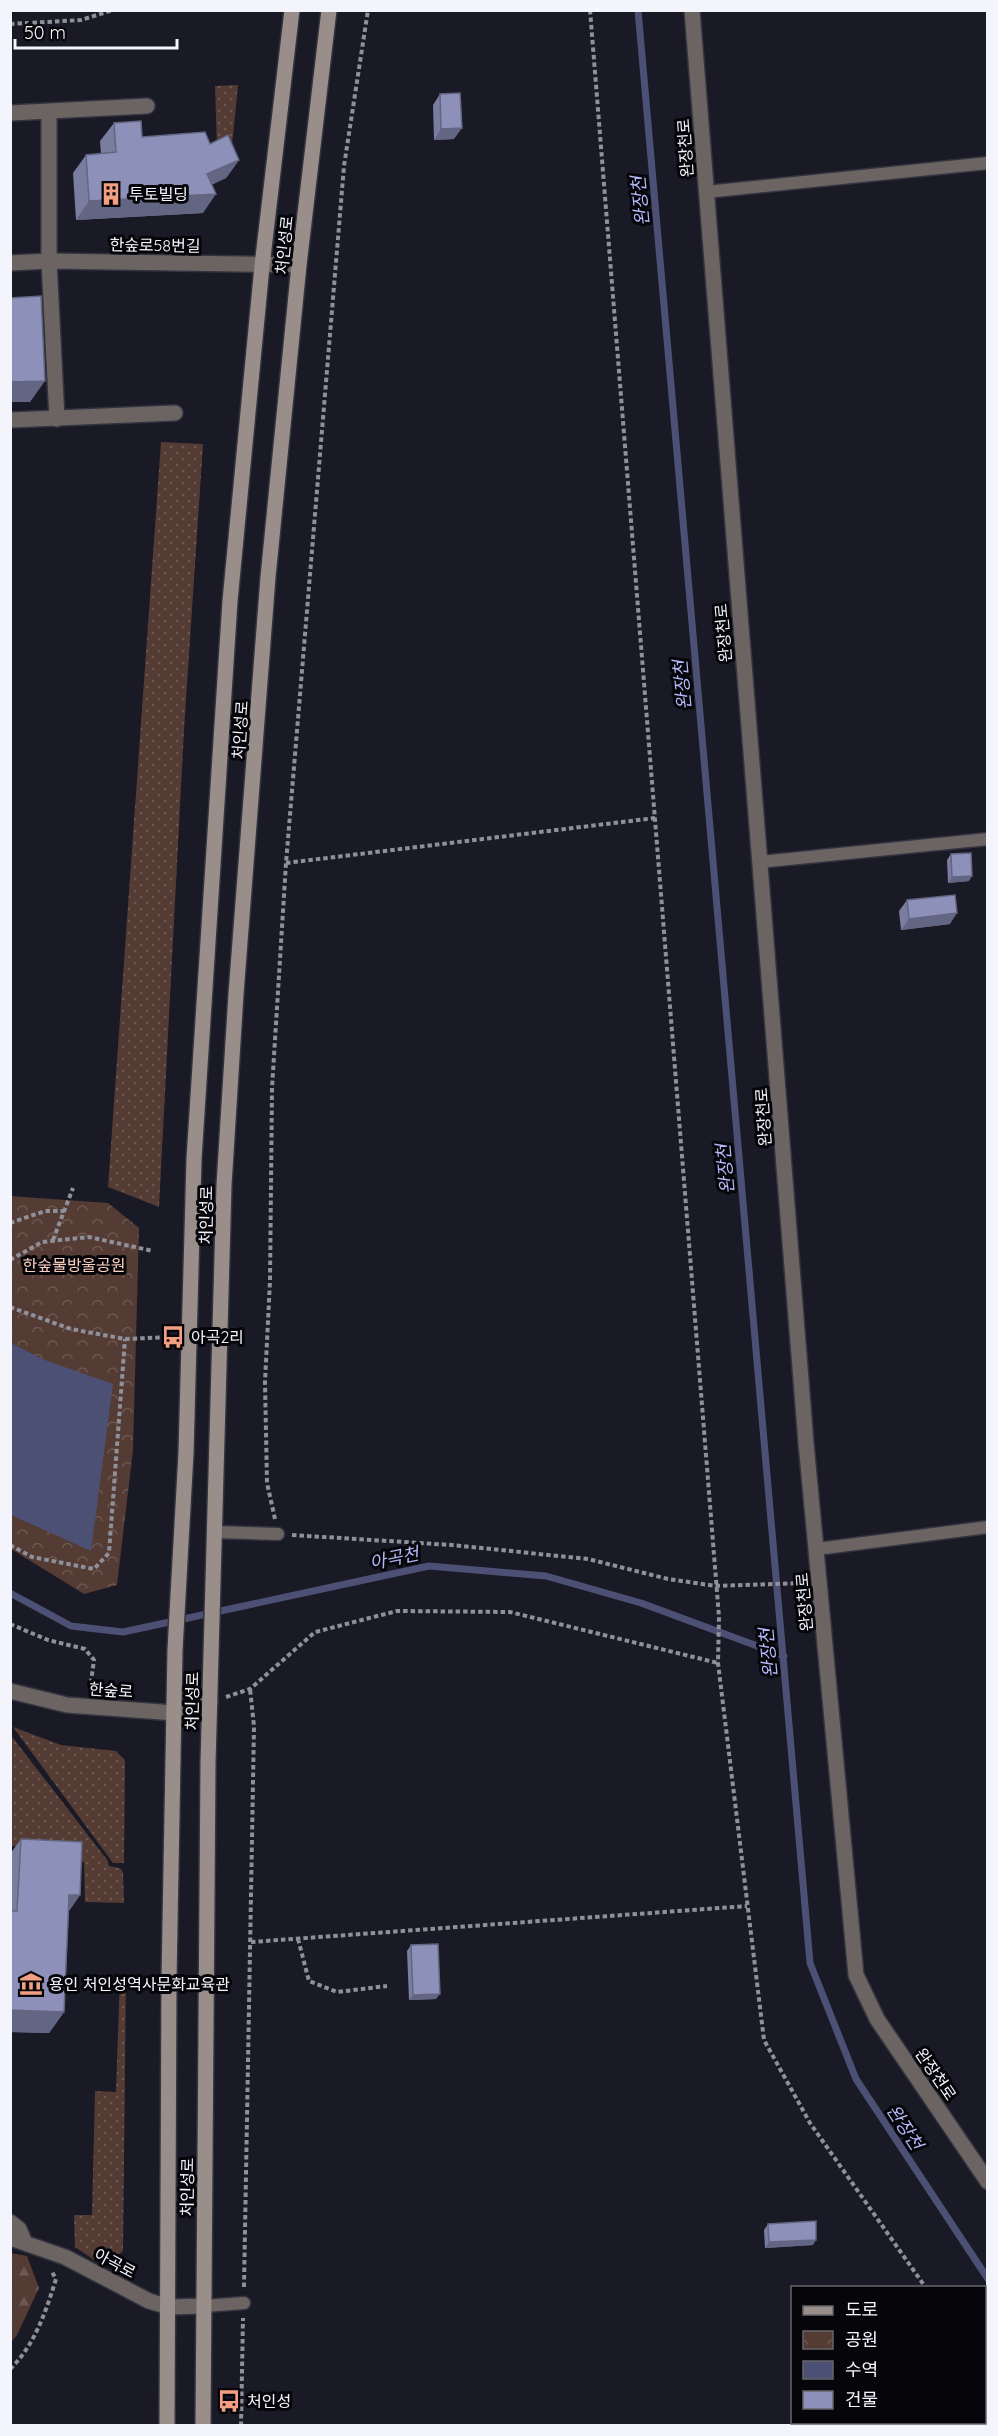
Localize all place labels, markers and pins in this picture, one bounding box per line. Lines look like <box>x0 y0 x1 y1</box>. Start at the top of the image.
building icon: 투토빌딩 <box>98 181 124 207</box>
place label: 투토빌딩 <box>129 184 188 204</box>
bus stop icon: 아곡2리 <box>160 1324 186 1350</box>
place label: 아곡2리 <box>191 1327 244 1347</box>
museum icon: 용인 처인성역사문화교육관 <box>18 1971 44 1997</box>
place label: 용인 처인성역사문화교육관 <box>49 1974 230 1994</box>
bus stop icon: 처인성 <box>216 2388 242 2414</box>
place label: 처인성 <box>247 2391 291 2411</box>

